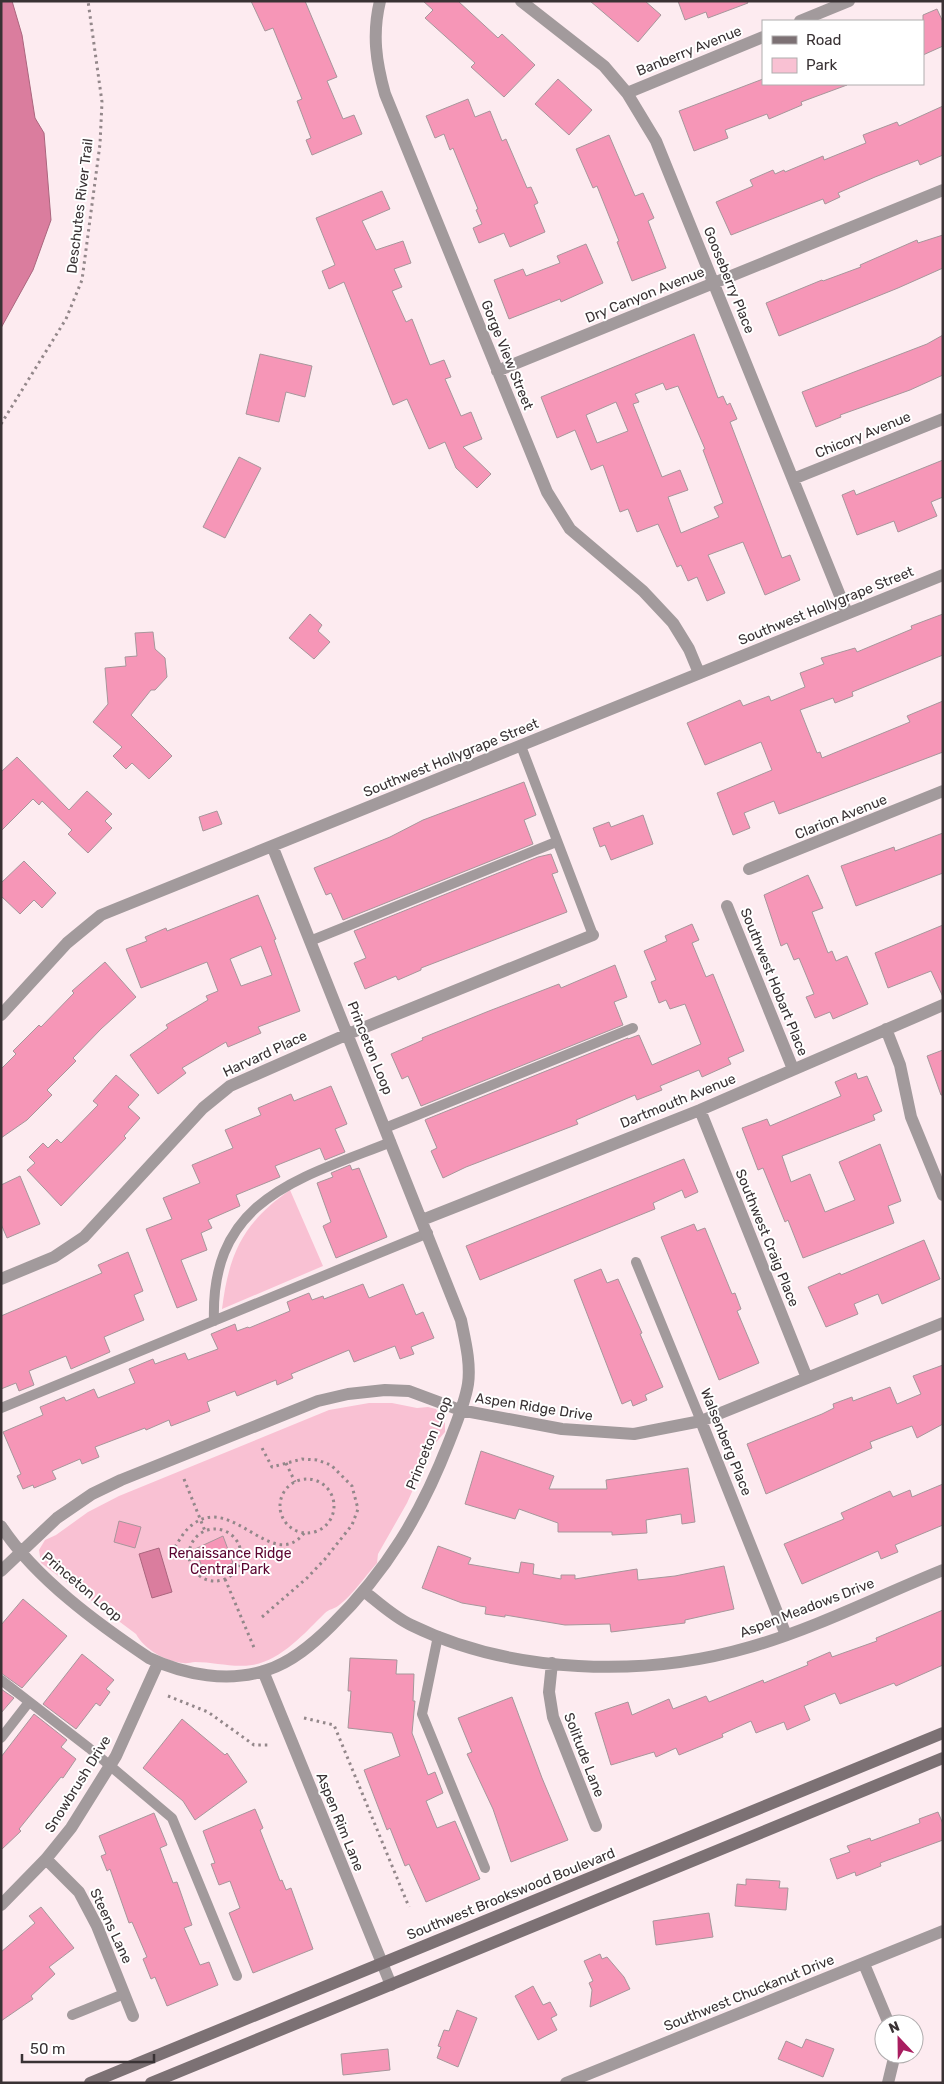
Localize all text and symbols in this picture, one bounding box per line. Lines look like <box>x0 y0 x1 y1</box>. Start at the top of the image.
legend <box>762 20 924 85</box>
street label: Banberry Avenue <box>634 22 744 80</box>
text: Road <box>806 31 842 49</box>
text: Park <box>806 56 837 74</box>
street label: Deschutes River Trail <box>63 138 97 274</box>
street label: Gooseberry Place <box>700 224 758 336</box>
street label: Dry Canyon Avenue <box>583 263 707 327</box>
street label: Gorge View Street <box>477 298 537 413</box>
street label: Chicory Avenue <box>813 408 914 462</box>
street label: Southwest Hollygrape Street <box>736 563 917 649</box>
street label: Southwest Hollygrape Street <box>361 715 542 801</box>
street label: Clarion Avenue <box>792 791 890 843</box>
street label: Southwest Hobart Place <box>737 906 812 1059</box>
street label: Princeton Loop <box>344 999 396 1097</box>
street label: Harvard Place <box>220 1027 310 1081</box>
street label: Dartmouth Avenue <box>618 1070 738 1132</box>
street label: Southwest Craig Place <box>732 1167 802 1310</box>
street label: Walsenberg Place <box>697 1386 755 1498</box>
street label: Aspen Ridge Drive <box>474 1389 594 1425</box>
street label: Princeton Loop <box>403 1394 455 1492</box>
park label: Renaissance Ridge Central Park <box>168 1545 292 1578</box>
street label: Princeton Loop <box>39 1549 125 1625</box>
street label: Aspen Meadows Drive <box>737 1574 877 1642</box>
street label: Solitude Lane <box>560 1710 608 1800</box>
street label: Snowbrush Drive <box>41 1732 115 1836</box>
street label: Aspen Rim Lane <box>312 1770 368 1874</box>
street label: Southwest Brookswood Boulevard <box>404 1844 618 1944</box>
street label: Steens Lane <box>86 1886 136 1966</box>
street label: Southwest Chuckanut Drive <box>661 1951 837 2035</box>
north arrow <box>874 2014 924 2064</box>
text: N <box>886 2018 902 2037</box>
scale bar <box>22 2032 155 2064</box>
text: 50 m <box>30 2040 65 2058</box>

